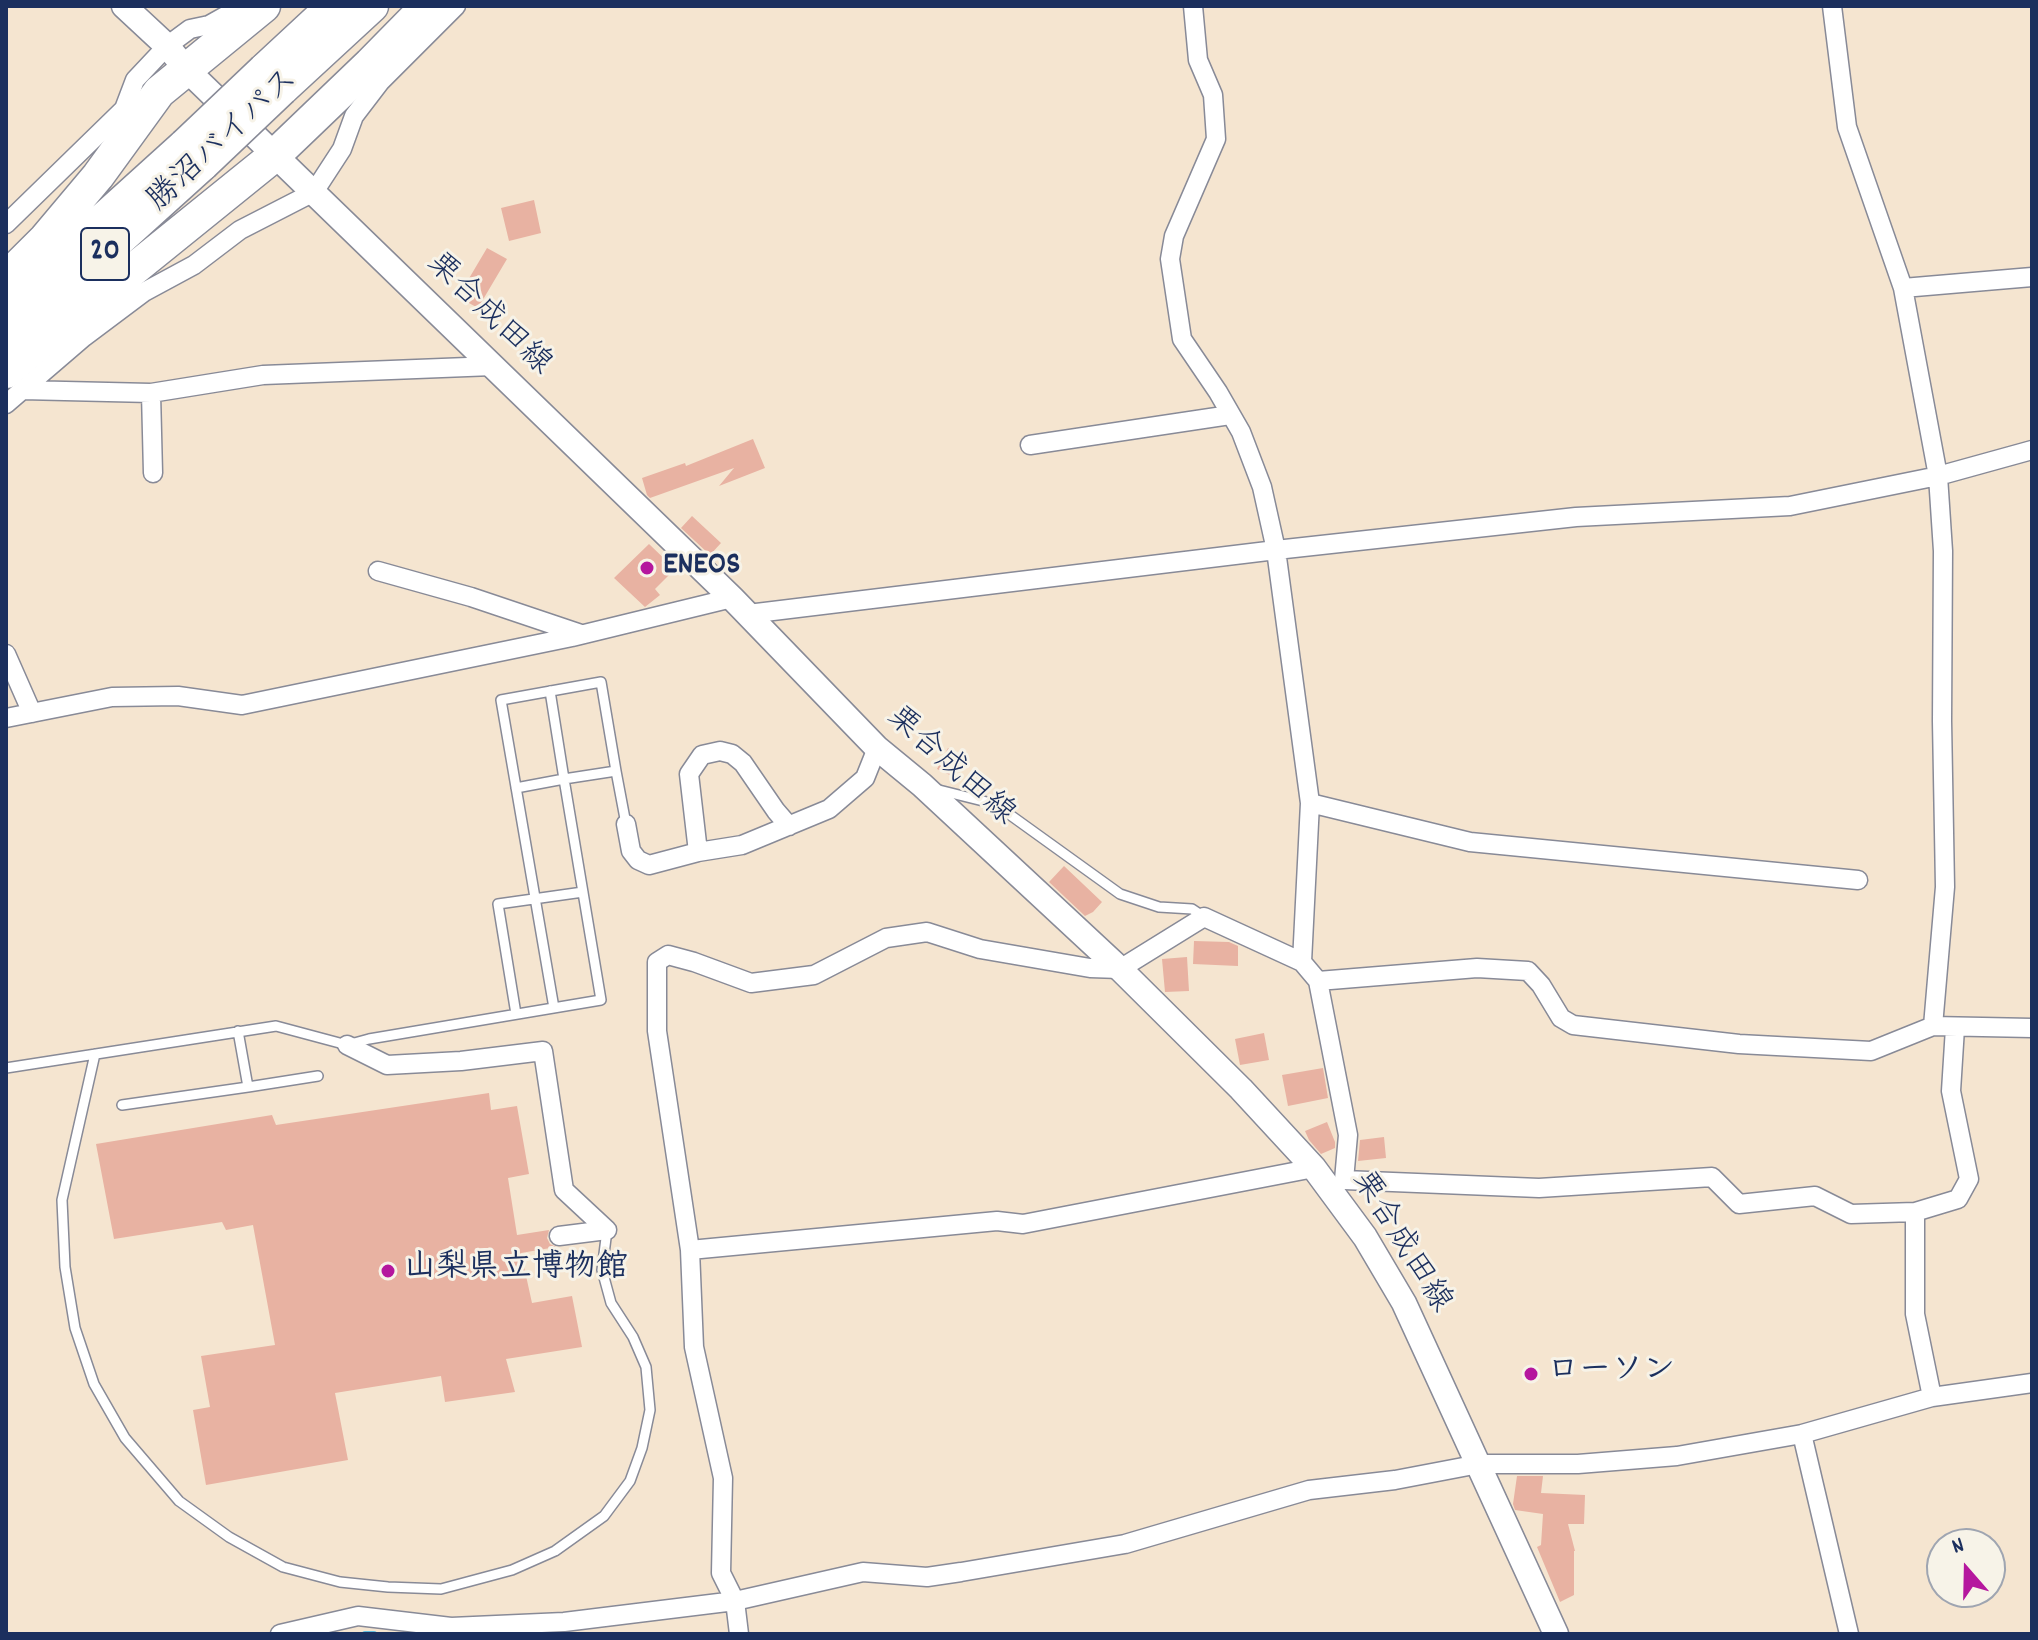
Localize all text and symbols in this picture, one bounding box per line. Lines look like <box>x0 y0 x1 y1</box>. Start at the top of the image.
street label: 勝沼バイパス <box>142 62 308 222</box>
road number: 20 <box>81 228 129 280</box>
street label: 栗合成田線 <box>416 247 558 385</box>
place label: ENEOS <box>663 549 740 587</box>
marker: ENEOS <box>638 559 656 577</box>
street label: 栗合成田線 <box>877 700 1021 836</box>
street label: 栗合成田線 <box>1340 1165 1458 1321</box>
place label: 山梨県立博物館 <box>404 1252 628 1290</box>
marker: 山梨県立博物館 <box>379 1262 397 1280</box>
place label: ローソン <box>1547 1355 1675 1393</box>
marker: ローソン <box>1522 1365 1540 1383</box>
north arrow <box>1926 1528 2006 1608</box>
text: N <box>1948 1530 1969 1563</box>

